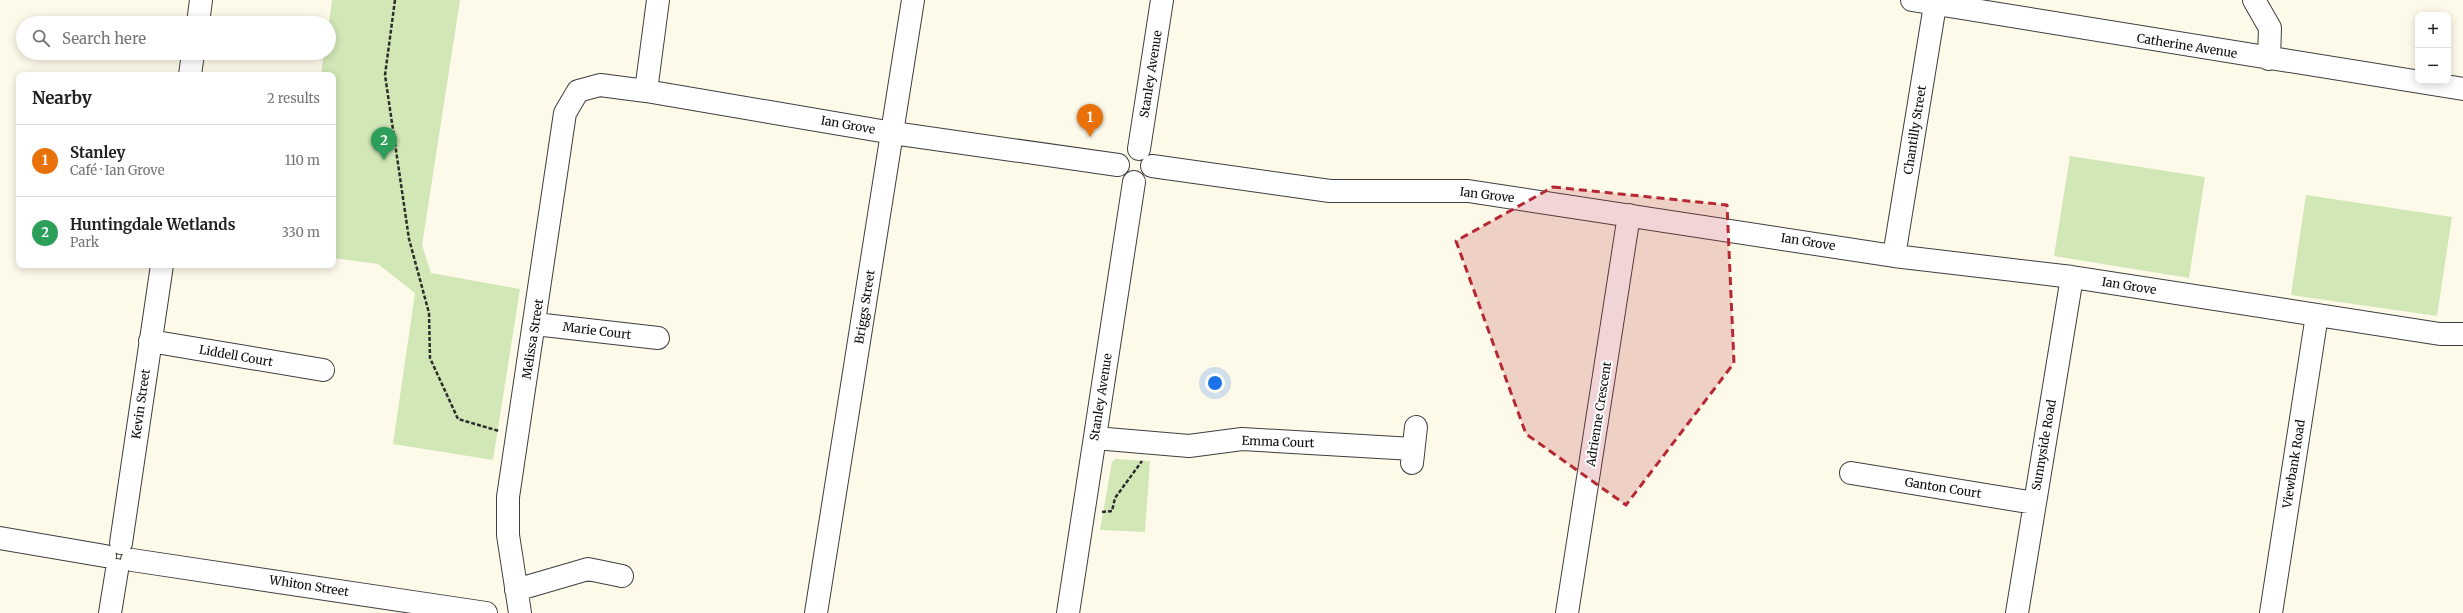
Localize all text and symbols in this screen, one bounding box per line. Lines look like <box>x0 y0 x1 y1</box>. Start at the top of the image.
map controls <box>2415 12 2451 84</box>
button: + <box>2415 12 2451 48</box>
search box <box>16 16 336 60</box>
icon: search <box>30 27 52 49</box>
text: Search here <box>62 29 146 48</box>
street label: Stanley Avenue <box>1136 29 1165 119</box>
street label: Catherine Avenue <box>2136 30 2238 61</box>
button: − <box>2415 48 2451 84</box>
street label: Chantilly Street <box>1900 84 1929 176</box>
text: Nearby <box>32 87 92 109</box>
text: 2 results <box>267 90 320 107</box>
pin: 1 <box>1077 104 1103 137</box>
street label: Ian Grove <box>820 112 876 137</box>
pin: 2 <box>371 127 397 160</box>
text: Stanley <box>70 143 125 162</box>
text: 1 <box>42 152 48 169</box>
text: 110 m <box>285 152 320 169</box>
text: Café · Ian Grove <box>70 162 164 179</box>
street label: Ian Grove <box>1459 184 1515 205</box>
text: Huntingdale Wetlands <box>70 215 235 234</box>
text: 2 <box>41 224 49 241</box>
text: 330 m <box>281 224 320 241</box>
street label: Ian Grove <box>1780 230 1836 253</box>
text: Park <box>70 234 99 251</box>
street label: Briggs Street <box>851 269 878 345</box>
street label: Ian Grove <box>2101 274 2157 297</box>
street label: Melissa Street <box>519 297 546 380</box>
street label: Marie Court <box>562 319 633 342</box>
street label: Liddell Court <box>198 342 274 369</box>
street label: Stanley Avenue <box>1086 352 1115 442</box>
street label: Adrienne Crescent <box>1583 360 1614 468</box>
street label: Kevin Street <box>128 368 153 440</box>
your location <box>1205 373 1225 393</box>
street label: Sunnyside Road <box>2028 398 2059 492</box>
street label: Viewbank Road <box>2279 419 2308 510</box>
street label: Emma Court <box>1241 433 1315 450</box>
street label: Ganton Court <box>1904 474 1983 501</box>
street label: Whiton Street <box>267 572 350 599</box>

